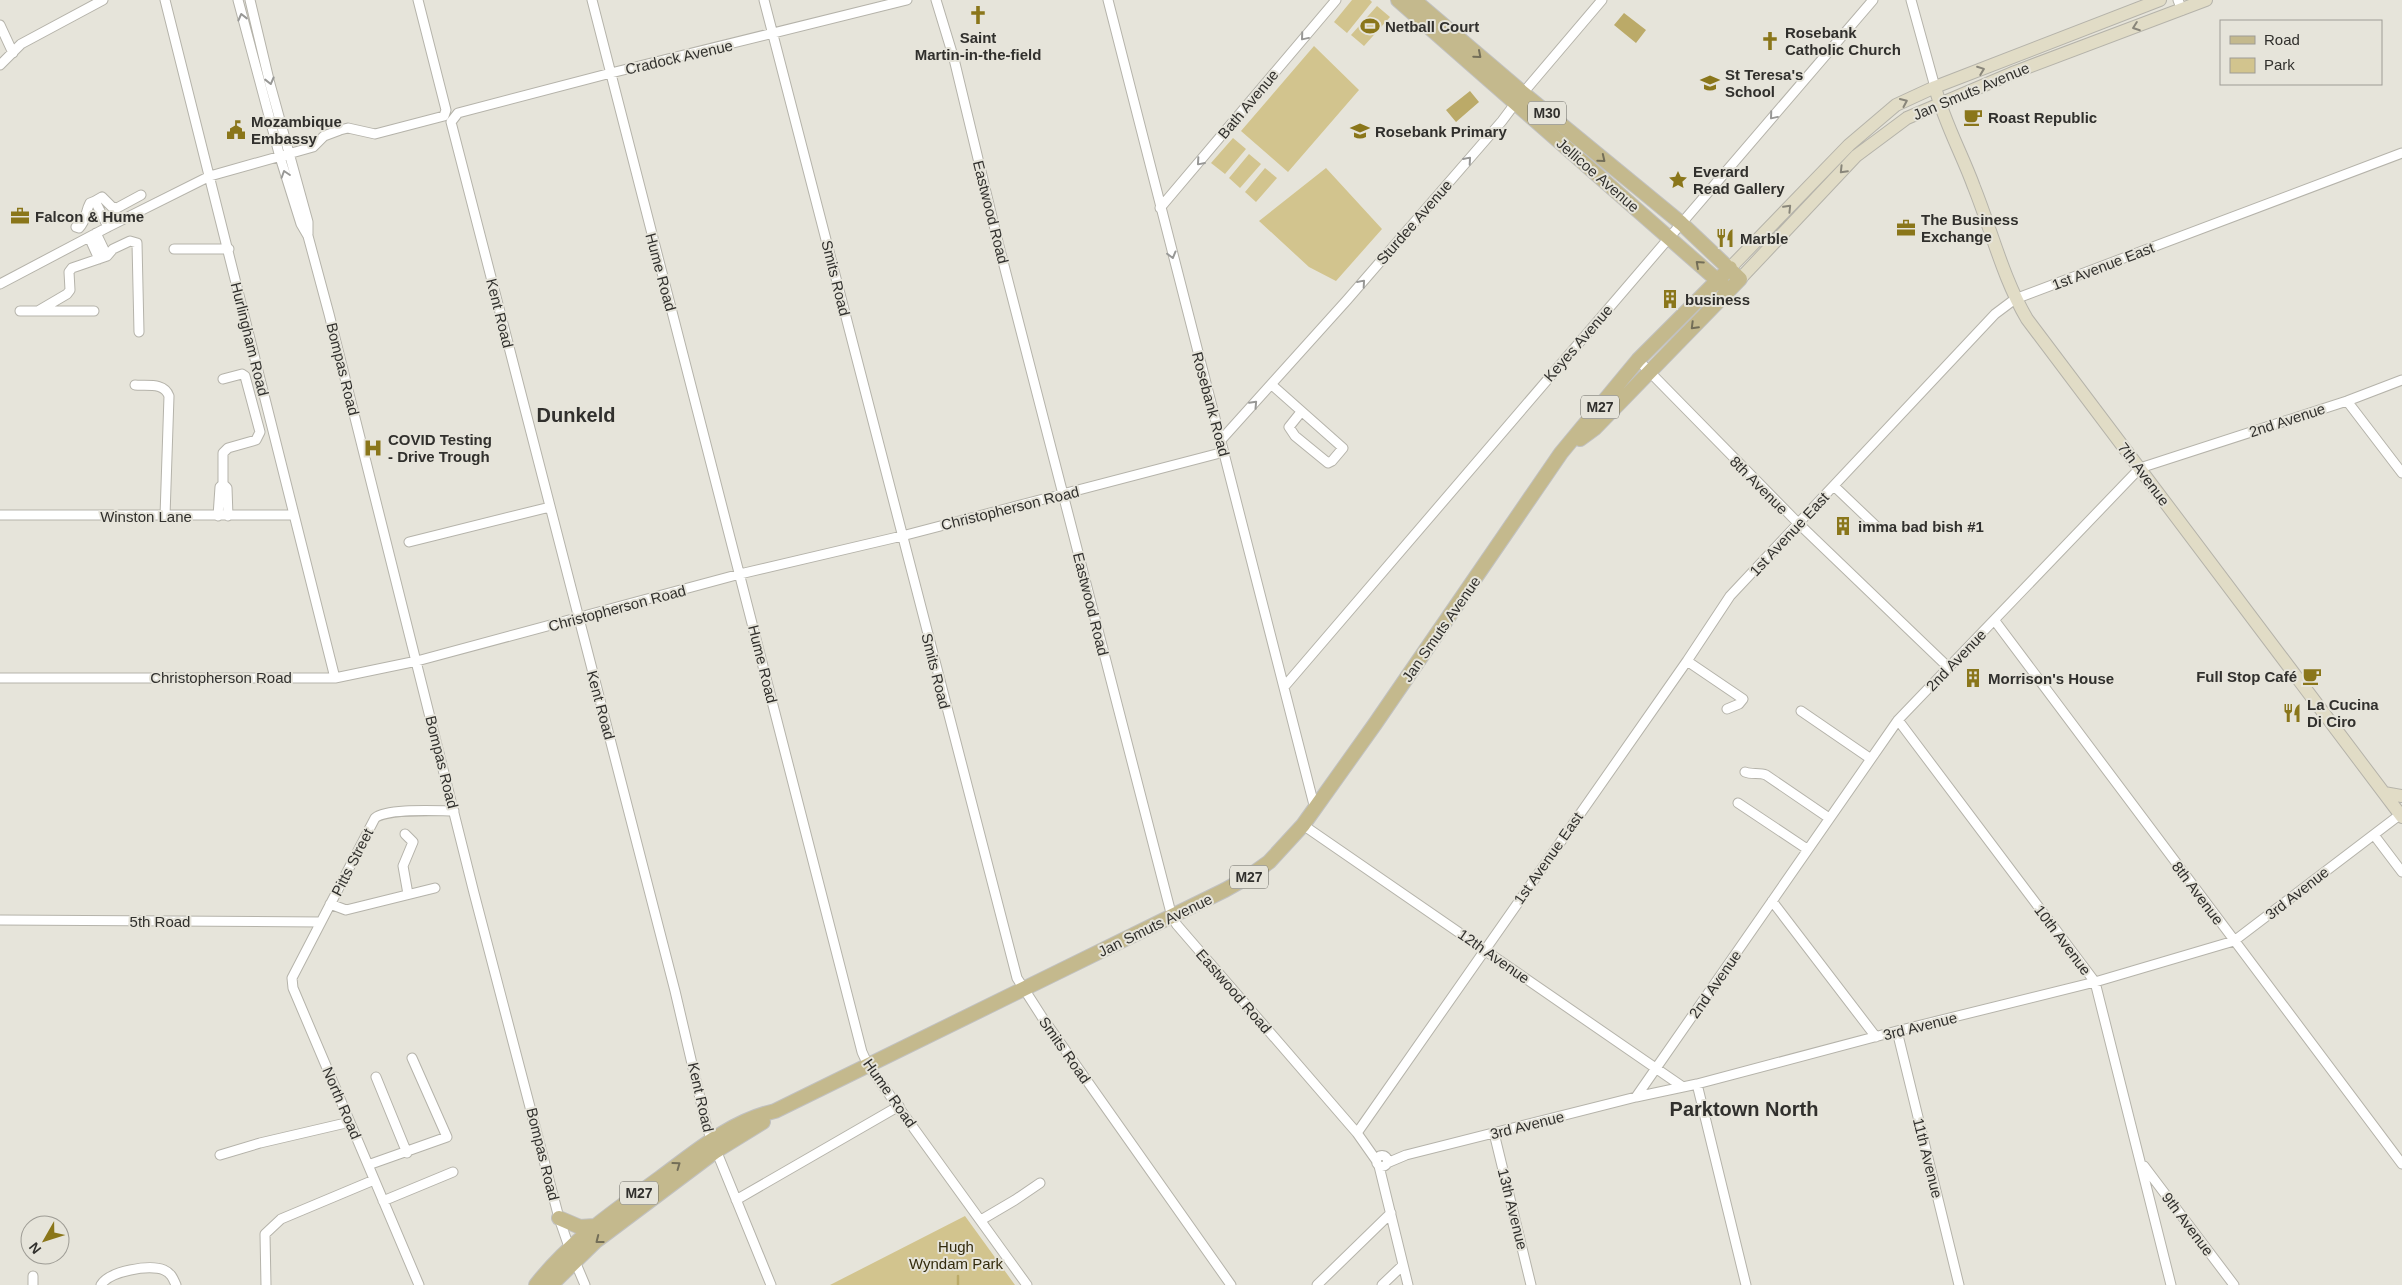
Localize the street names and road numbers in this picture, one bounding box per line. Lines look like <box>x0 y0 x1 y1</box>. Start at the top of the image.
street label: Cradock Avenue <box>624 36 734 78</box>
street label: Jan Smuts Avenue <box>1910 59 2032 123</box>
street label: Bath Avenue <box>1214 66 1282 142</box>
road number: M30 <box>1528 102 1566 125</box>
street label: Jellicoe Avenue <box>1553 134 1643 216</box>
street label: Eastwood Road <box>970 159 1012 265</box>
street label: Sturdee Avenue <box>1373 176 1455 268</box>
street label: Hume Road <box>642 231 680 313</box>
street label: Smits Road <box>818 238 854 318</box>
street label: 1st Avenue East <box>2049 238 2157 293</box>
street label: Kent Road <box>483 277 517 349</box>
street label: Hurlingham Road <box>228 280 272 398</box>
street label: Keyes Avenue <box>1540 301 1616 385</box>
street label: Bompas Road <box>323 321 363 417</box>
street label: Rosebank Road <box>1189 350 1233 458</box>
road number: M27 <box>1581 396 1619 418</box>
street label: 2nd Avenue <box>2247 400 2327 440</box>
street label: 7th Avenue <box>2115 439 2173 509</box>
street label: 8th Avenue <box>1727 453 1791 517</box>
street label: Christopherson Road <box>939 483 1081 533</box>
street label: 1st Avenue East <box>1746 488 1833 579</box>
street label: Winston Lane <box>100 508 192 525</box>
street label: Eastwood Road <box>1070 551 1112 657</box>
street label: Jan Smuts Avenue <box>1398 573 1484 685</box>
street label: Christopherson Road <box>546 581 688 635</box>
street label: Hume Road <box>745 623 781 705</box>
street label: 2nd Avenue <box>1922 626 1990 694</box>
street label: Smits Road <box>918 631 954 711</box>
street label: Christopherson Road <box>150 669 292 686</box>
street label: Kent Road <box>584 669 618 741</box>
street label: Bompas Road <box>422 714 462 810</box>
street label: 1st Avenue East <box>1510 808 1586 907</box>
street label: Pitts Street <box>328 825 377 899</box>
street label: 8th Avenue <box>2169 858 2227 928</box>
street label: 3rd Avenue <box>2262 863 2332 923</box>
road number: M27 <box>1230 866 1268 889</box>
street label: Jan Smuts Avenue <box>1095 890 1215 960</box>
street label: 10th Avenue <box>2031 902 2095 978</box>
street label: 5th Road <box>130 913 190 930</box>
street label: 12th Avenue <box>1455 925 1533 987</box>
street label: Eastwood Road <box>1193 945 1275 1037</box>
street label: 2nd Avenue <box>1685 947 1745 1021</box>
street label: 3rd Avenue <box>1881 1009 1959 1043</box>
street label: Smits Road <box>1036 1013 1094 1087</box>
street label: Hume Road <box>860 1055 920 1131</box>
street label: Kent Road <box>685 1061 717 1133</box>
street label: North Road <box>319 1064 365 1142</box>
street label: Bompas Road <box>523 1106 563 1202</box>
street label: 3rd Avenue <box>1488 1108 1566 1142</box>
street label: 11th Avenue <box>1910 1116 1946 1200</box>
street label: 13th Avenue <box>1495 1167 1531 1251</box>
road number: M27 <box>620 1182 658 1204</box>
street label: 9th Avenue <box>2159 1189 2217 1259</box>

